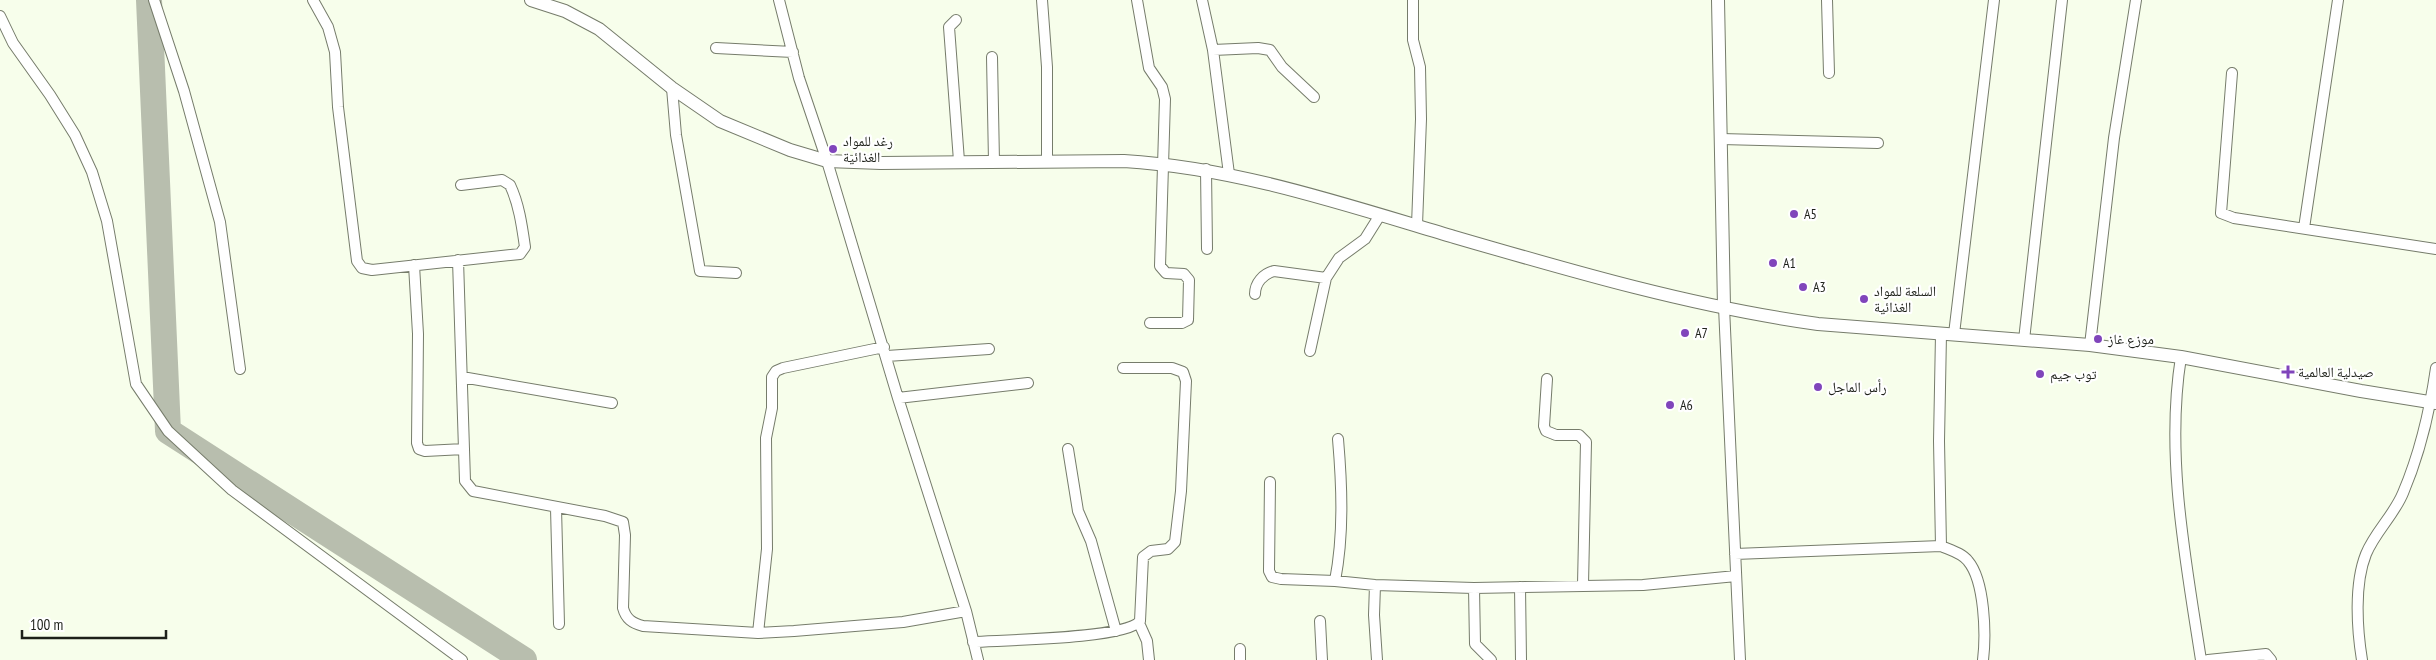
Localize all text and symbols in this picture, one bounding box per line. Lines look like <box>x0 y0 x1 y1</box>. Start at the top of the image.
place label: رغد للمواد الغذائية <box>843 132 893 166</box>
marker: رغد للمواد الغذائية <box>827 143 839 155</box>
place label: A5 <box>1804 205 1817 223</box>
marker: A5 <box>1788 208 1800 220</box>
place label: A1 <box>1783 254 1796 272</box>
marker: A1 <box>1767 257 1779 269</box>
place label: A3 <box>1813 278 1826 296</box>
marker: A3 <box>1797 281 1809 293</box>
place label: السلعة للمواد الغذائية <box>1874 282 1936 316</box>
marker: السلعة للمواد الغذائية <box>1858 293 1870 305</box>
place label: A7 <box>1695 324 1708 342</box>
marker: A7 <box>1679 327 1691 339</box>
place label: موزع غاز <box>2107 330 2154 349</box>
marker: موزع غاز <box>2092 333 2104 345</box>
place label: صيدلية العالمية <box>2298 363 2374 381</box>
place label: توب جيم <box>2050 365 2097 384</box>
marker: صيدلية العالمية <box>2282 366 2294 378</box>
marker: توب جيم <box>2034 368 2046 380</box>
place label: رأس الماجل <box>1828 378 1887 396</box>
marker: رأس الماجل <box>1812 381 1824 393</box>
place label: A6 <box>1680 396 1693 414</box>
marker: A6 <box>1664 399 1676 411</box>
scale bar <box>22 608 166 640</box>
text: 100 m <box>30 615 63 634</box>

